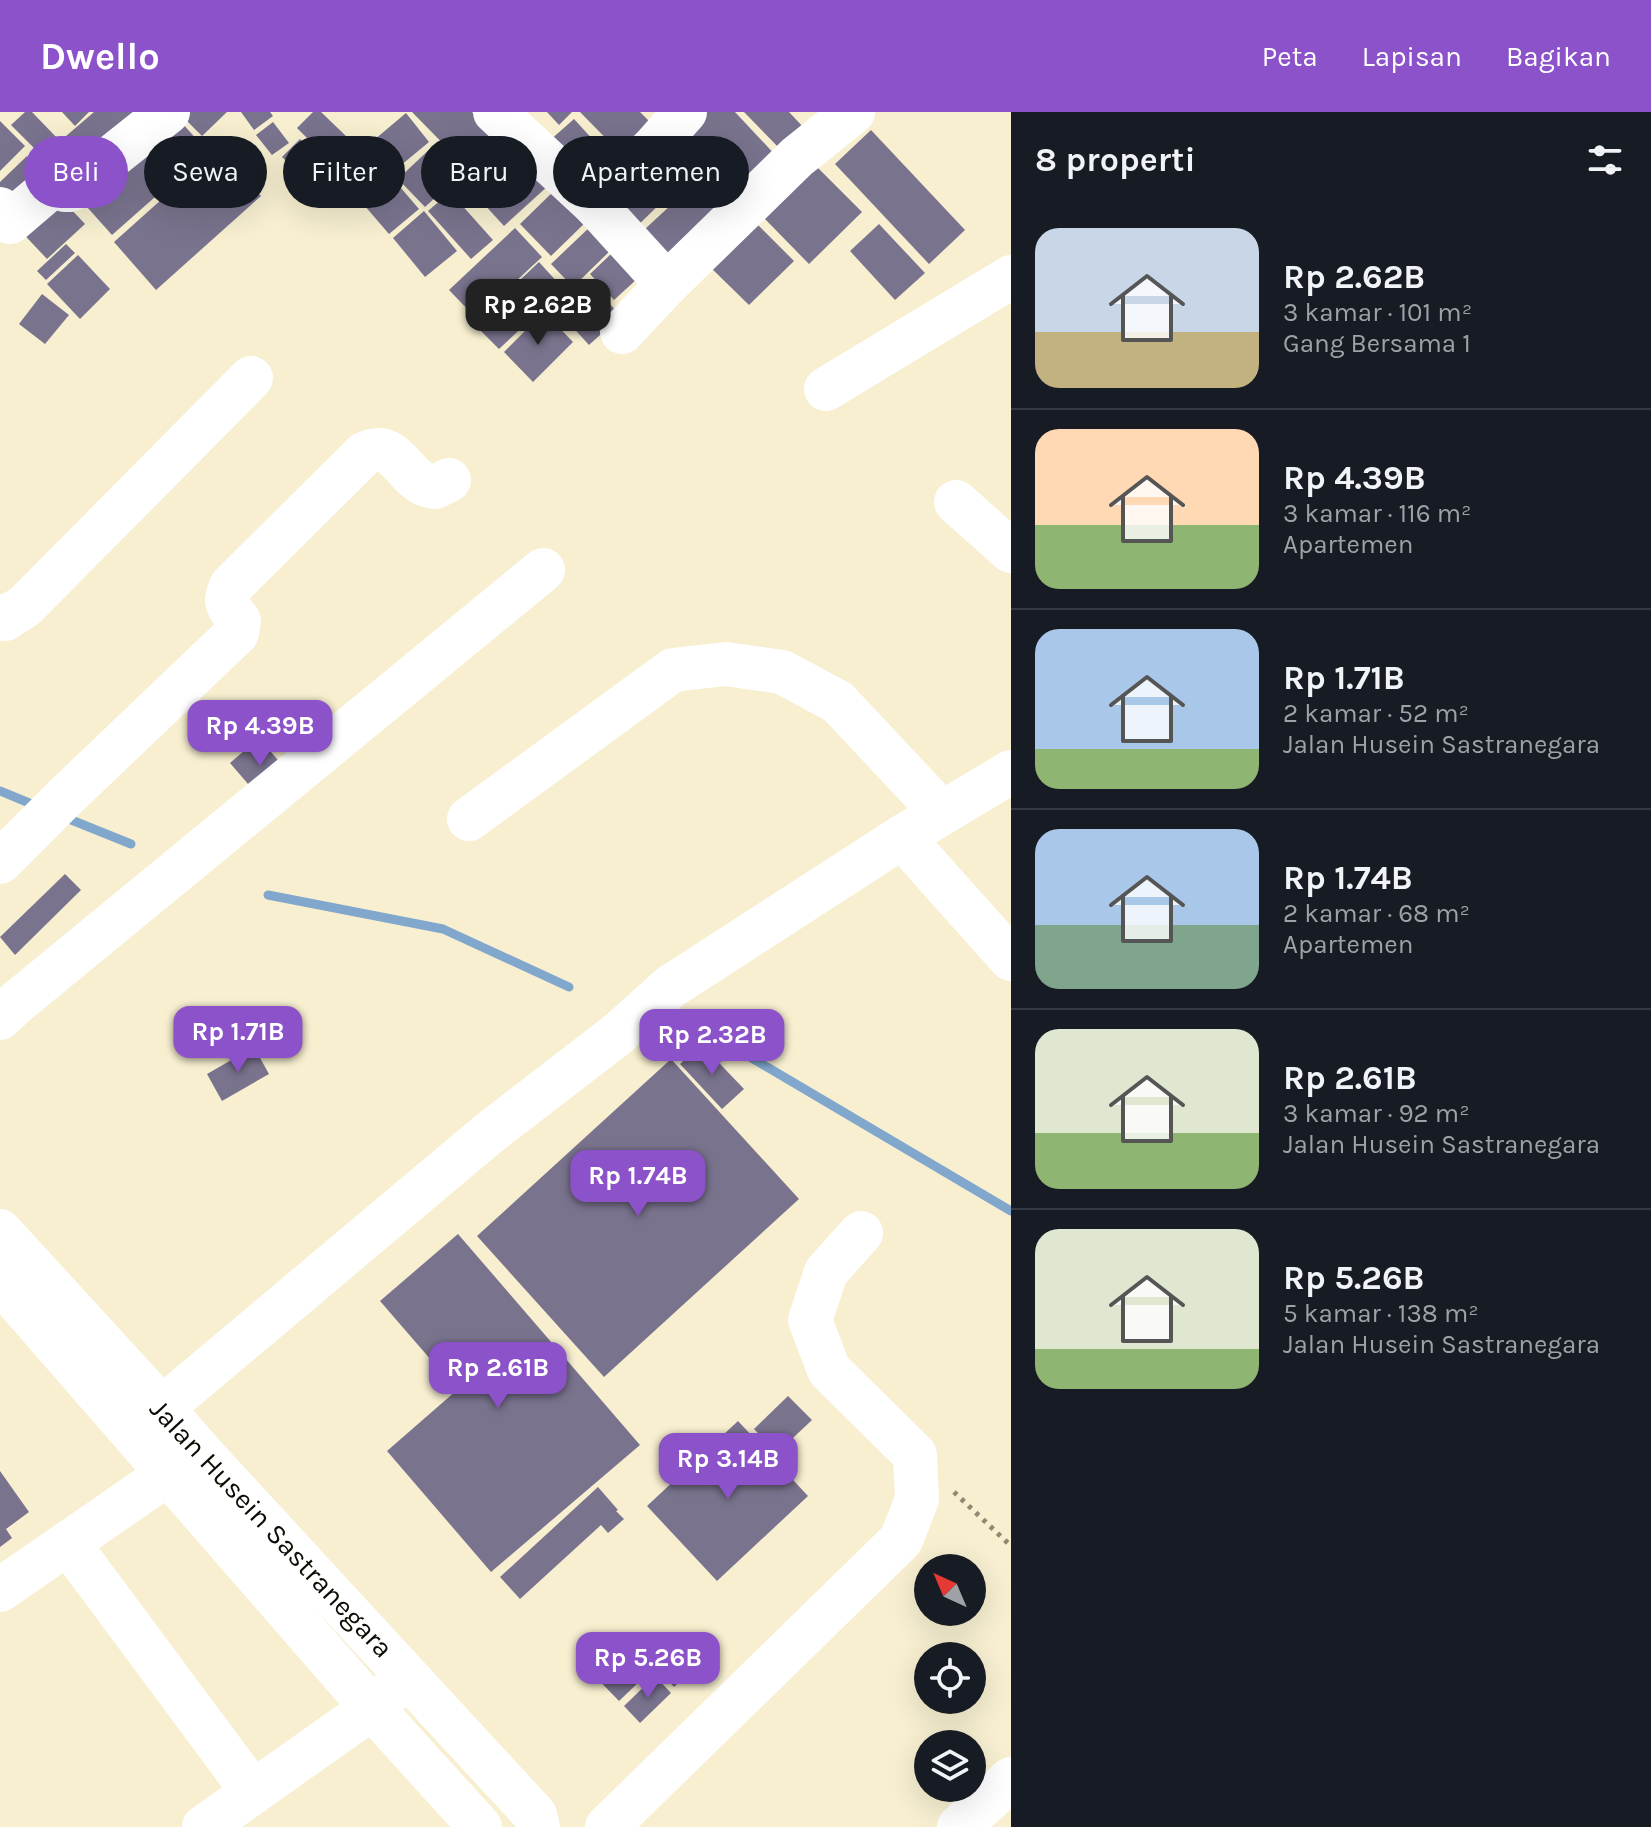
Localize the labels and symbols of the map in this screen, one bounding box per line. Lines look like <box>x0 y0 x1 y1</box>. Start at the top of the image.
pin: Rp 2.62B <box>455 279 621 347</box>
pin: Rp 4.39B <box>177 700 343 768</box>
pin: Rp 1.71B <box>155 1006 321 1074</box>
pin: Rp 2.32B <box>629 1009 795 1077</box>
pin: Rp 1.74B <box>555 1150 721 1218</box>
pin: Rp 2.61B <box>415 1342 581 1410</box>
street label: Jalan Husein Sastranegara <box>143 1392 400 1664</box>
pin: Rp 3.14B <box>645 1433 811 1501</box>
north arrow <box>914 1554 986 1626</box>
pin: Rp 5.26B <box>565 1632 731 1700</box>

